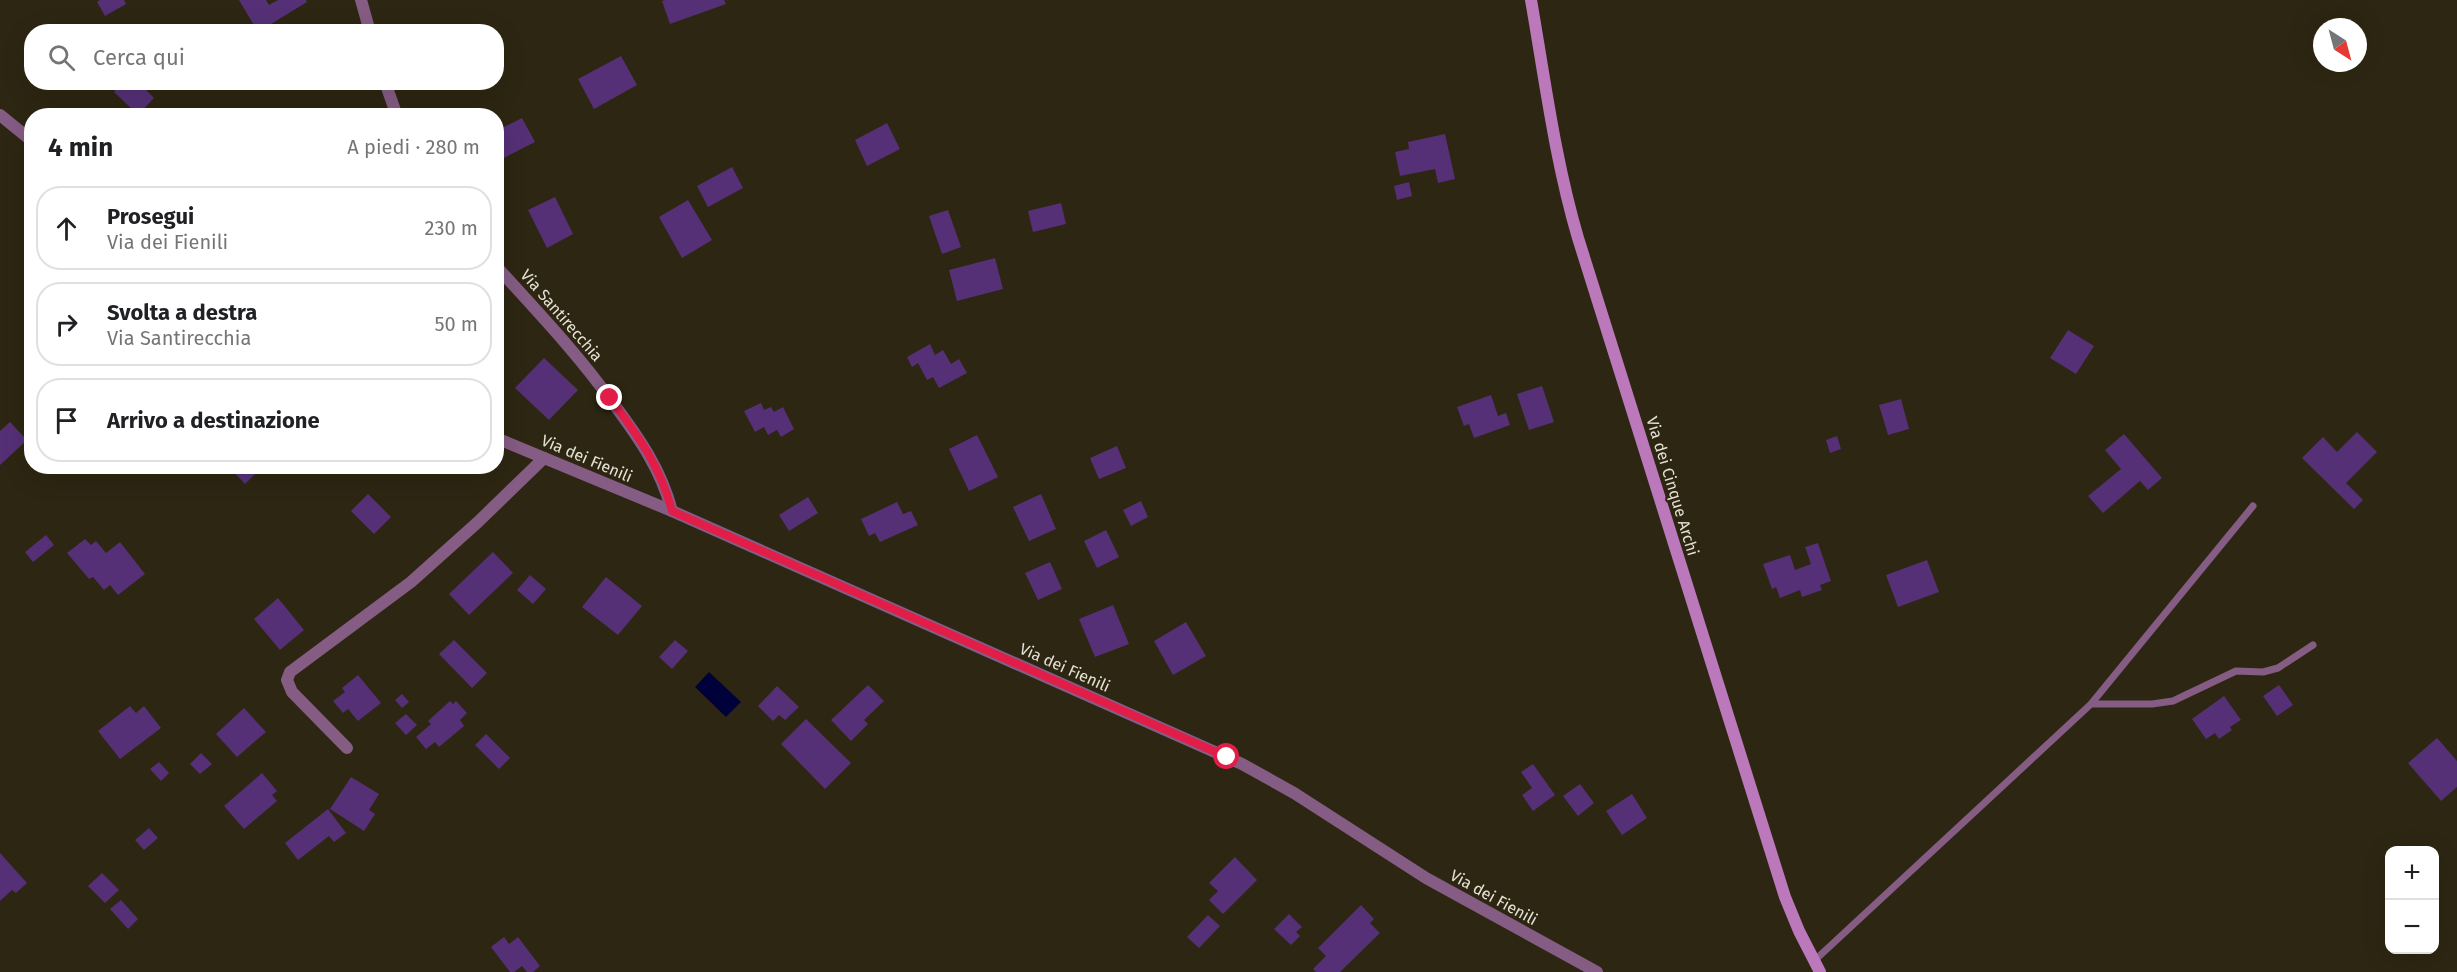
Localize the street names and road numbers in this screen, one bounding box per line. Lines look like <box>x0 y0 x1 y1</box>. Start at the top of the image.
street label: Via Santirecchia <box>517 266 607 365</box>
street label: Via dei Cinque Archi <box>1642 414 1703 558</box>
street label: Via dei Fienili <box>538 431 635 486</box>
street label: Via dei Fienili <box>1017 639 1113 696</box>
street label: Via dei Fienili <box>1447 866 1541 929</box>

